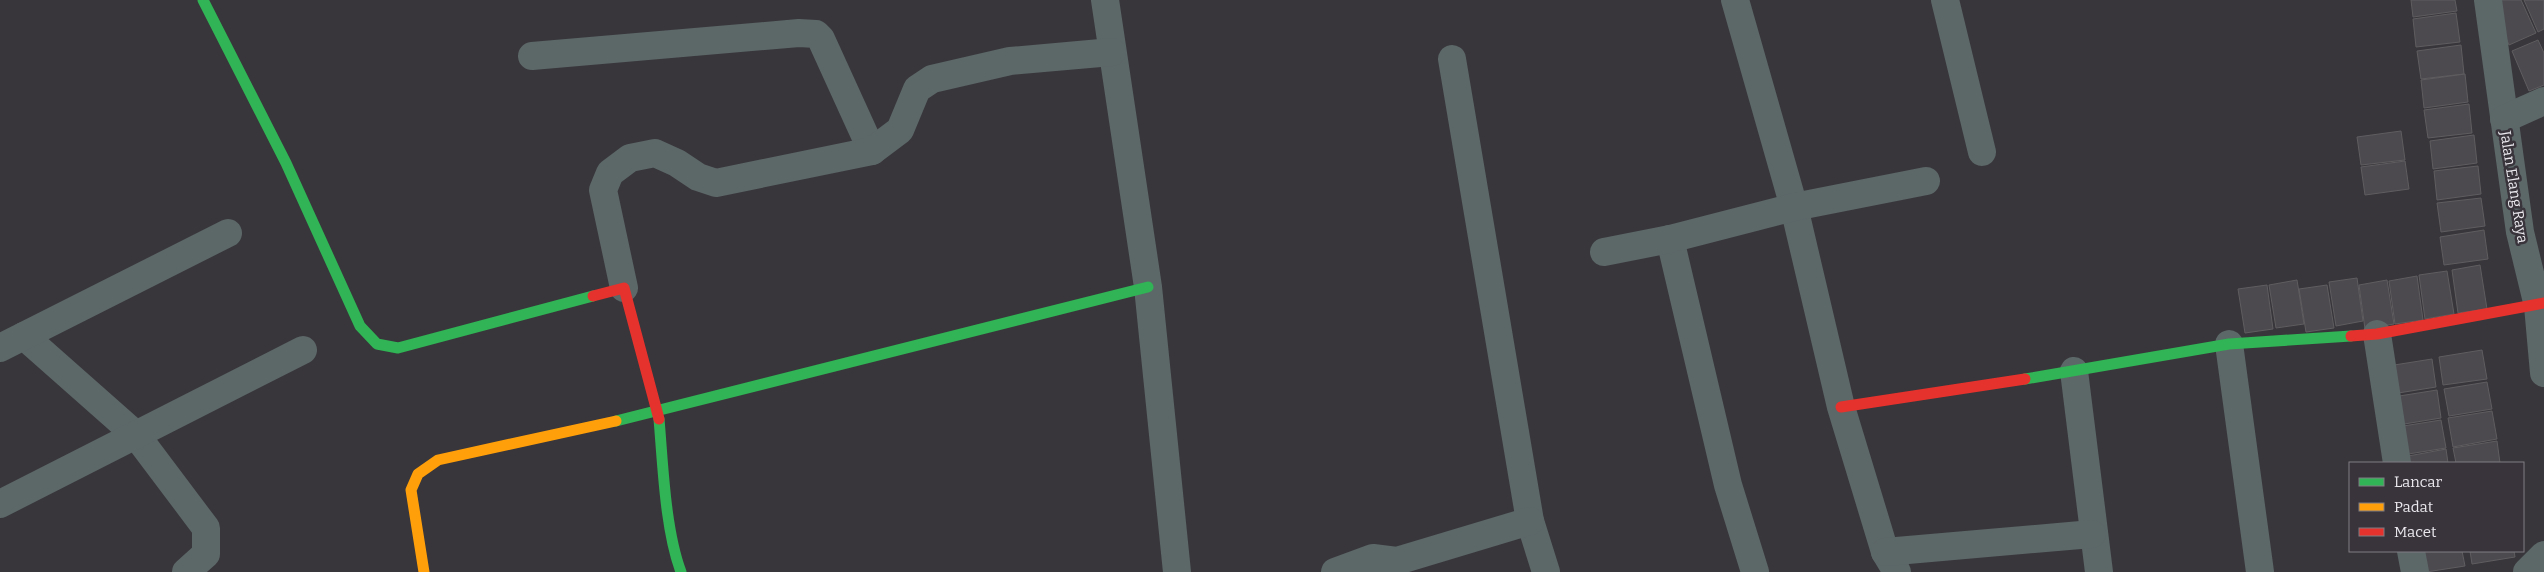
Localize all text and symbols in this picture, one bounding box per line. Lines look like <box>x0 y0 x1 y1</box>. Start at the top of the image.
street label: Jalan Elang Raya <box>2496 129 2532 244</box>
legend <box>2349 462 2524 552</box>
text: Lancar <box>2394 473 2442 491</box>
text: Padat <box>2394 498 2434 516</box>
text: Macet <box>2394 523 2437 541</box>

